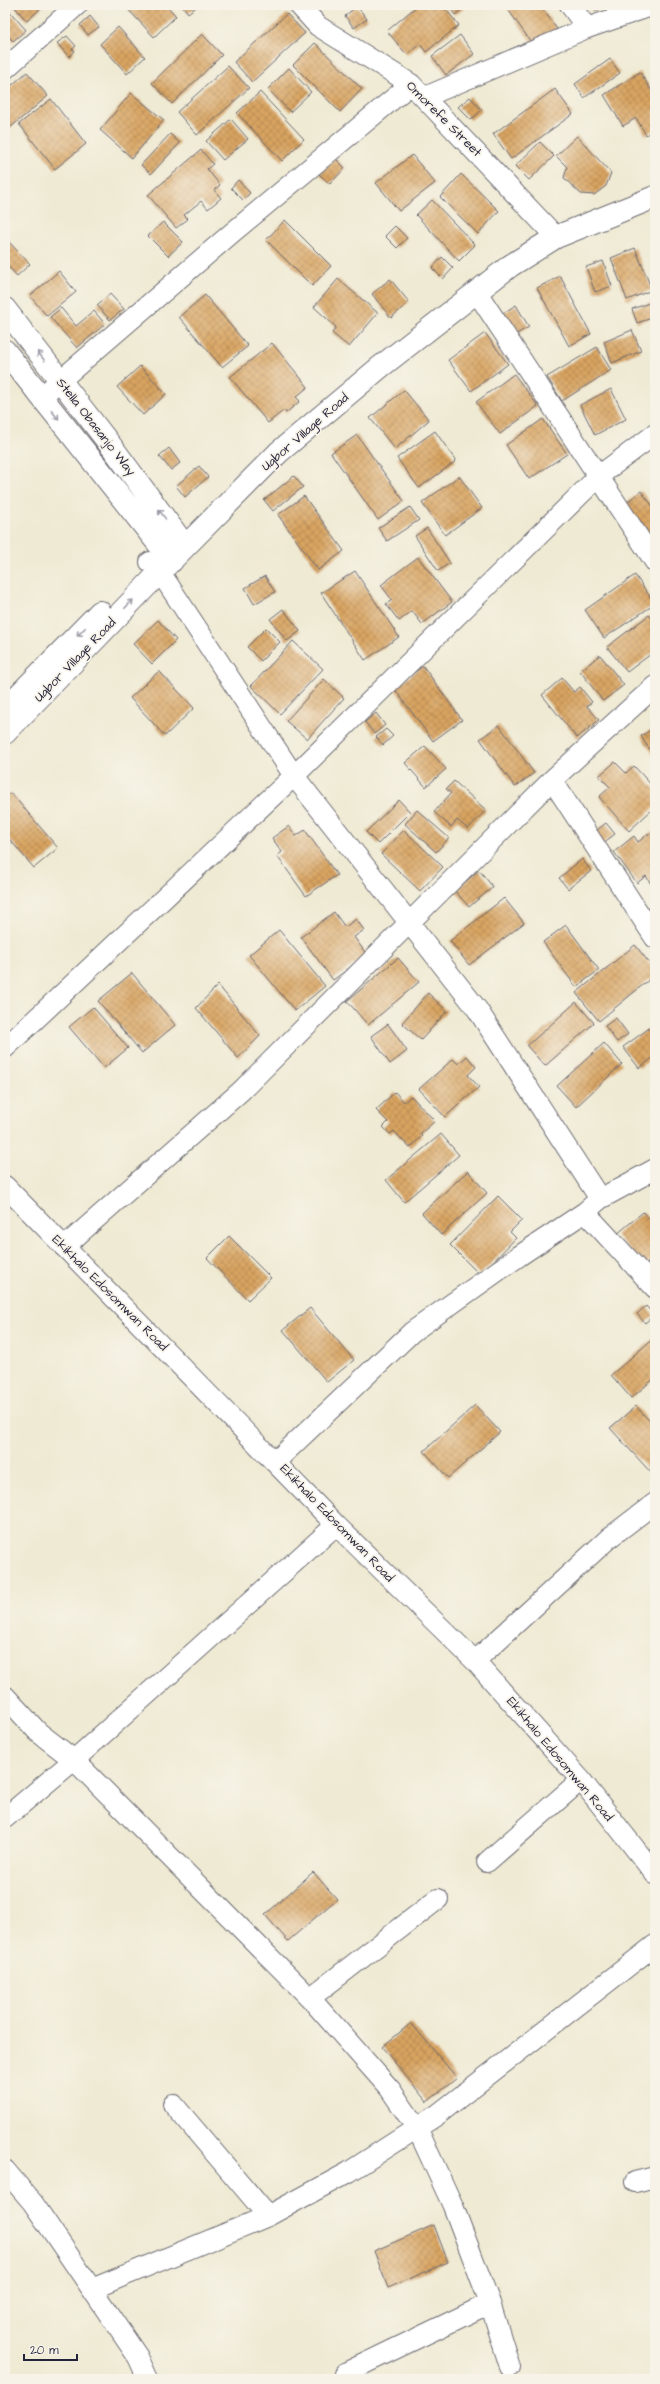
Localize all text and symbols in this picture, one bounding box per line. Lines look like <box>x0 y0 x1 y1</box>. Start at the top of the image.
street label: Omorefe Street <box>402 77 486 161</box>
one-way arrow <box>37 350 45 361</box>
street label: Stella Obasanjo Way <box>51 374 140 480</box>
street label: Ugbor Village Road <box>257 389 354 476</box>
one-way arrow <box>51 409 60 420</box>
one-way arrow <box>158 509 167 520</box>
one-way arrow <box>124 599 134 609</box>
street label: Ugbor Village Road <box>30 614 121 707</box>
one-way arrow <box>76 627 86 637</box>
street label: Ekikhalo Edosomwan Road <box>48 1231 172 1355</box>
street label: Ekikhalo Edosomwan Road <box>276 1460 398 1586</box>
street label: Ekikhalo Edosomwan Road <box>502 1693 618 1825</box>
scale bar <box>24 2336 77 2362</box>
text: 20 m <box>30 2342 59 2359</box>

